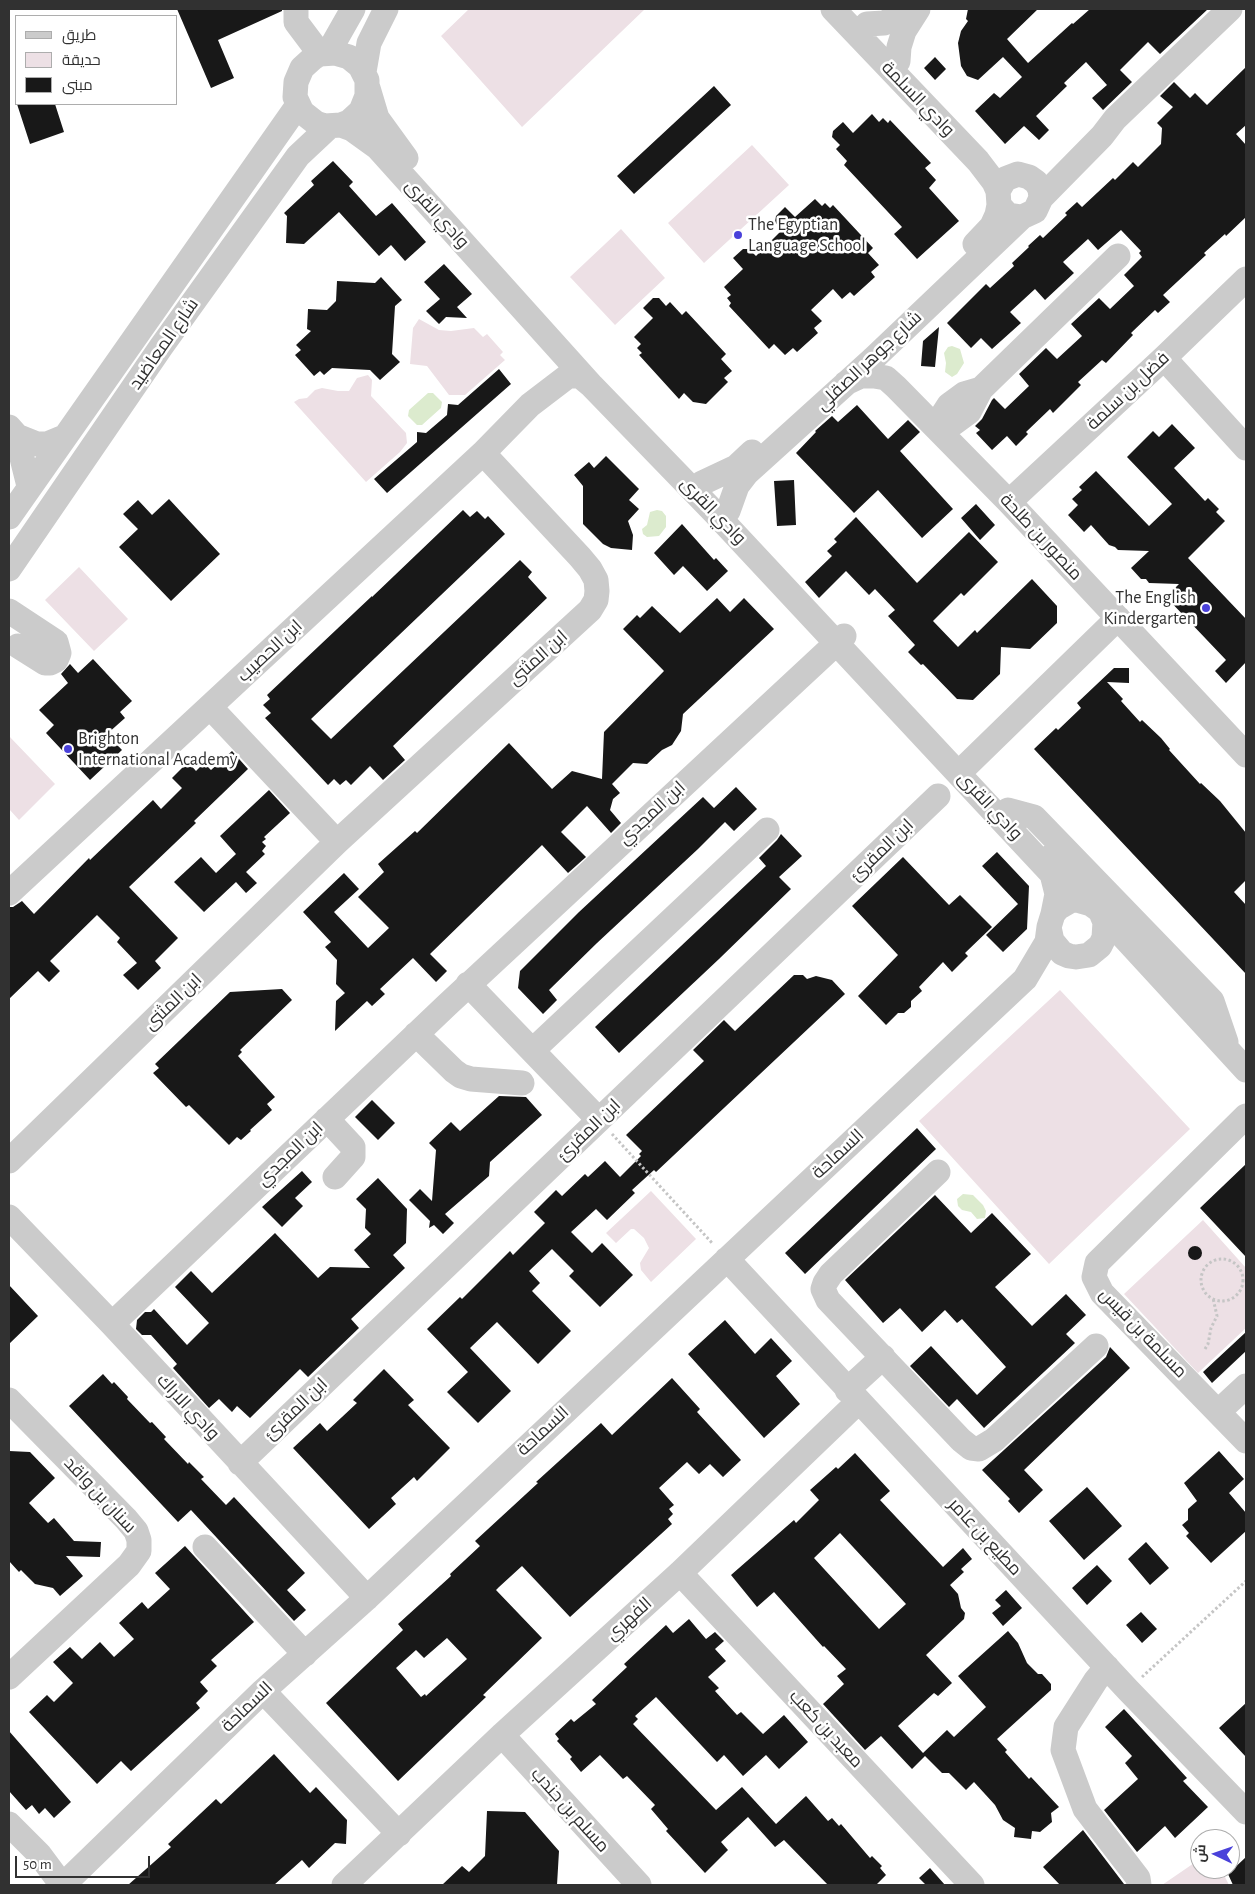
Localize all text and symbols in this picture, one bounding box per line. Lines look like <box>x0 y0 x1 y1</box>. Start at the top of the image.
legend <box>15 15 178 105</box>
text: طريق <box>62 28 96 43</box>
text: حديقة <box>62 53 101 68</box>
street label: وادي السلمة <box>877 57 959 141</box>
text: مبنى <box>62 78 93 93</box>
street label: وادي القرى <box>400 175 474 253</box>
place label: The Egyptian Language School <box>748 214 866 256</box>
marker: The Egyptian Language School <box>732 229 744 241</box>
street label: شارع المعاضيد <box>125 294 203 394</box>
street label: شارع جوهر الصقلي <box>812 307 926 415</box>
street label: فضل بن سلمة <box>1082 347 1174 435</box>
street label: وادي القرى <box>676 473 750 549</box>
street label: منصور بن طلحة <box>995 489 1087 585</box>
place label: The English Kindergarten <box>1104 587 1196 630</box>
marker: The English Kindergarten <box>1200 602 1212 614</box>
street label: ابن الحصيب <box>233 615 307 687</box>
street label: ابن المثنى <box>504 626 572 690</box>
place label: Brighton International Academy <box>78 728 237 771</box>
marker: Brighton International Academy <box>62 743 74 755</box>
street label: وادي القرى <box>953 767 1027 845</box>
street label: ابن المجدي <box>614 777 690 849</box>
street label: ابن المقرئ <box>846 814 918 886</box>
street label: ابن المثنى <box>139 969 207 1035</box>
street label: ابن المقرئ <box>553 1094 625 1166</box>
street label: ابن المجدي <box>252 1117 328 1191</box>
street label: السماحة <box>808 1125 868 1183</box>
street label: مسلمة بن قيس <box>1095 1283 1191 1383</box>
street label: وادي الاراك <box>152 1369 224 1445</box>
street label: ابن المقرئ <box>260 1373 332 1445</box>
street label: السماحة <box>513 1402 573 1460</box>
street label: سنان بن واقد <box>59 1453 141 1537</box>
street label: مطيع بن عامر <box>944 1494 1026 1580</box>
street label: الفهري <box>601 1593 657 1645</box>
street label: السماحة <box>217 1677 277 1737</box>
street label: معبد بن كعب <box>784 1686 868 1772</box>
street label: مسلم بن جندب <box>526 1763 614 1857</box>
north arrow <box>1190 1829 1240 1879</box>
text: ش <box>1194 1844 1208 1863</box>
scale bar <box>18 1846 152 1878</box>
text: 50 m <box>23 1857 52 1872</box>

